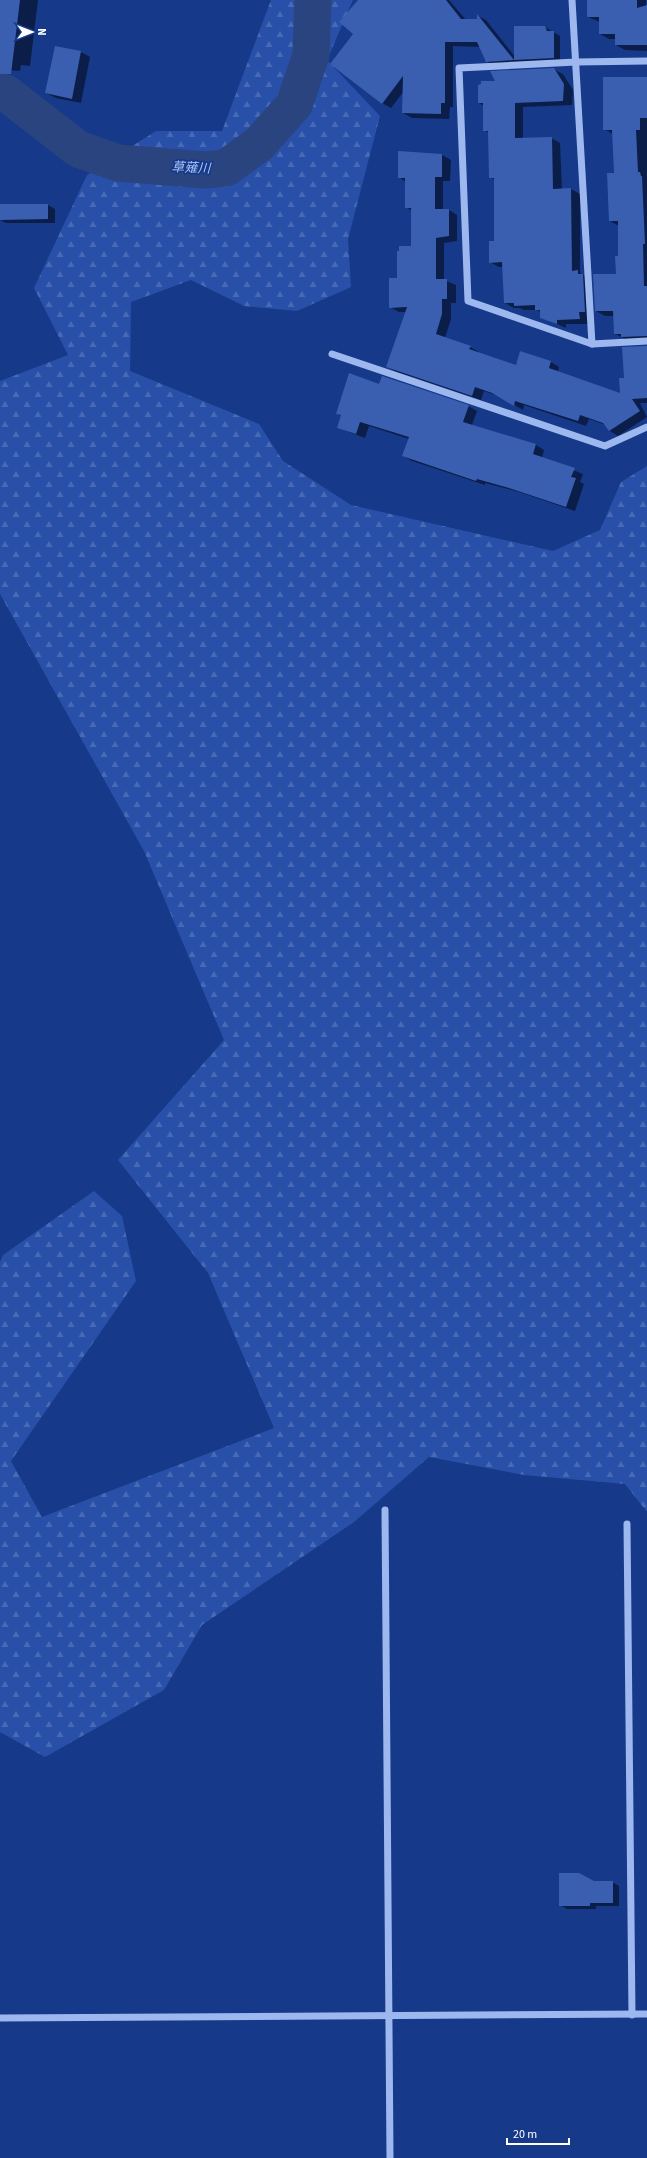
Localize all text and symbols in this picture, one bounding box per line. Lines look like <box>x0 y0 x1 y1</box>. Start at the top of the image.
north arrow <box>12 12 52 52</box>
text: N <box>34 28 49 36</box>
water label: 草薙川 <box>171 158 213 178</box>
scale bar <box>507 2120 569 2146</box>
text: 20 m <box>513 2126 537 2143</box>

